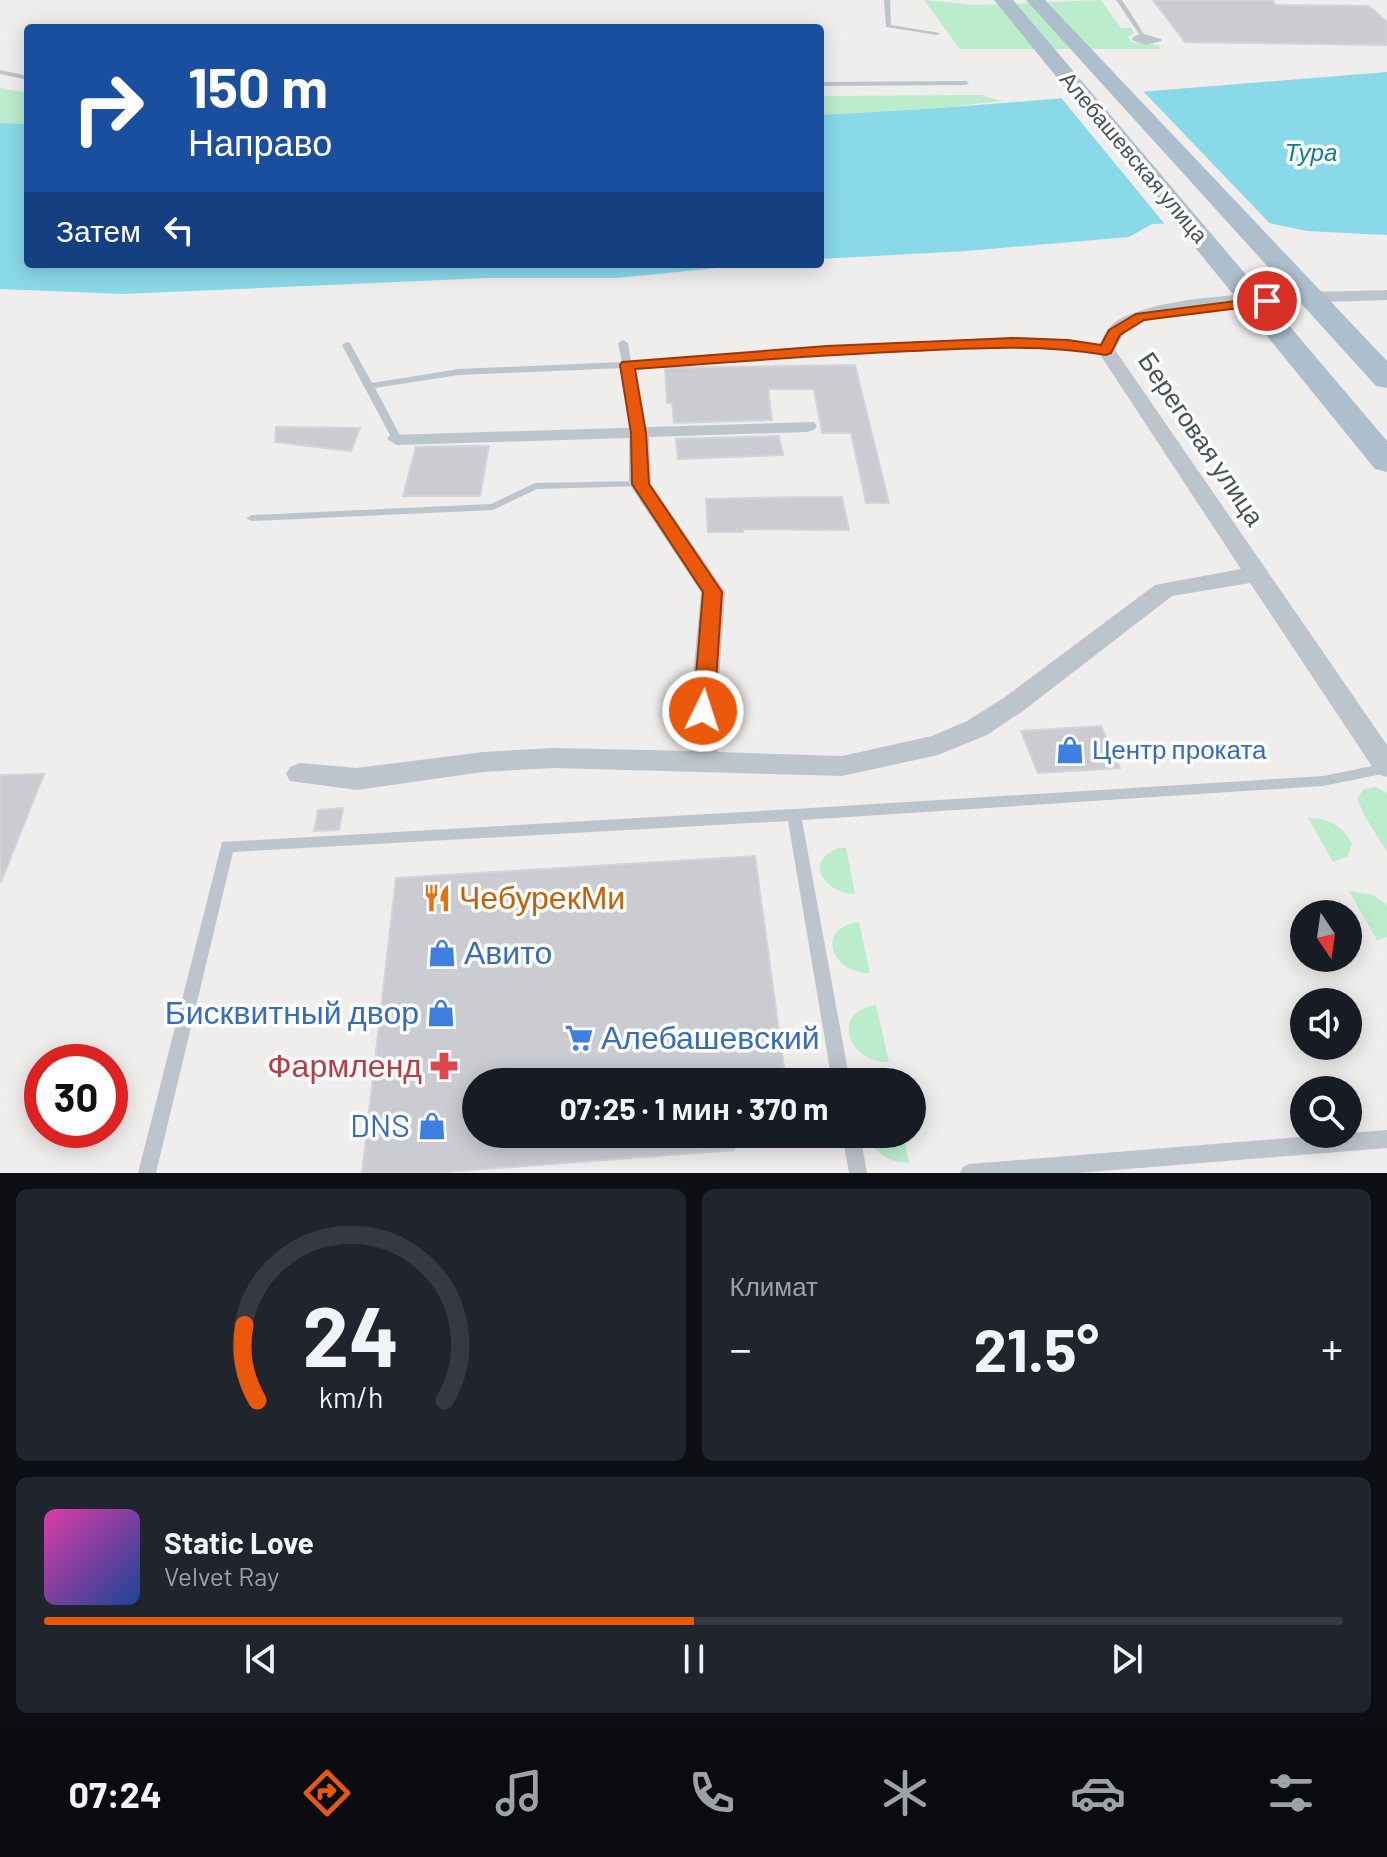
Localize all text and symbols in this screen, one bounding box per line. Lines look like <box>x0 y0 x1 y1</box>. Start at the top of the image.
text: 150 m <box>188 52 328 119</box>
icon: right <box>56 56 160 160</box>
street label: Алебашевская улица <box>1055 66 1214 248</box>
text: Направо <box>188 120 332 163</box>
water label: Тура <box>1285 137 1337 166</box>
icon: left <box>157 208 201 252</box>
text: Затем <box>56 212 141 248</box>
pin <box>1233 267 1301 335</box>
icon: arrive <box>1245 279 1289 323</box>
street label: Береговая улица <box>1133 346 1272 531</box>
position arrow <box>661 669 745 753</box>
place label: Центр проката <box>1092 733 1267 764</box>
shop icon: Центр проката <box>1055 735 1085 765</box>
place label: ЧебурекМи <box>459 877 625 916</box>
restaurant icon: ЧебурекМи <box>422 883 452 913</box>
north arrow <box>1290 900 1362 972</box>
map controls <box>1290 900 1362 1148</box>
place label: Авито <box>464 932 552 970</box>
shop icon: Авито <box>427 938 457 968</box>
button: sound <box>1290 988 1362 1060</box>
place label: Бисквитный двор <box>165 992 419 1031</box>
shop icon: Бисквитный двор <box>426 998 456 1028</box>
place label: Алебашевский <box>601 1017 820 1055</box>
supermarket icon: Алебашевский <box>564 1023 594 1053</box>
speed limit sign: 30 <box>24 1044 128 1148</box>
place label: Фармленд <box>267 1045 422 1084</box>
pharmacy icon: Фармленд <box>429 1051 459 1081</box>
button: search <box>1290 1076 1362 1148</box>
text: 07:25 · 1 мин · 370 m <box>560 1090 828 1126</box>
place label: DNS <box>350 1105 410 1143</box>
shop icon: DNS <box>417 1111 447 1141</box>
text: Климат <box>730 1270 818 1301</box>
text: 24 <box>302 1284 399 1384</box>
text: 21.5° <box>973 1312 1099 1384</box>
text: − <box>730 1321 752 1374</box>
text: + <box>1321 1321 1343 1374</box>
text: km/h <box>318 1379 383 1414</box>
text: Static Love <box>164 1524 314 1560</box>
text: Velvet Ray <box>164 1560 279 1591</box>
icon: previous <box>239 1637 283 1681</box>
icon: pause <box>672 1637 716 1681</box>
icon: next <box>1105 1637 1149 1681</box>
icon: directions <box>299 1765 355 1821</box>
icon: music <box>491 1765 547 1821</box>
icon: phone <box>684 1765 740 1821</box>
icon: climate <box>877 1765 933 1821</box>
icon: car <box>1070 1765 1126 1821</box>
icon: filters <box>1263 1765 1319 1821</box>
text: 07:24 <box>68 1772 162 1815</box>

